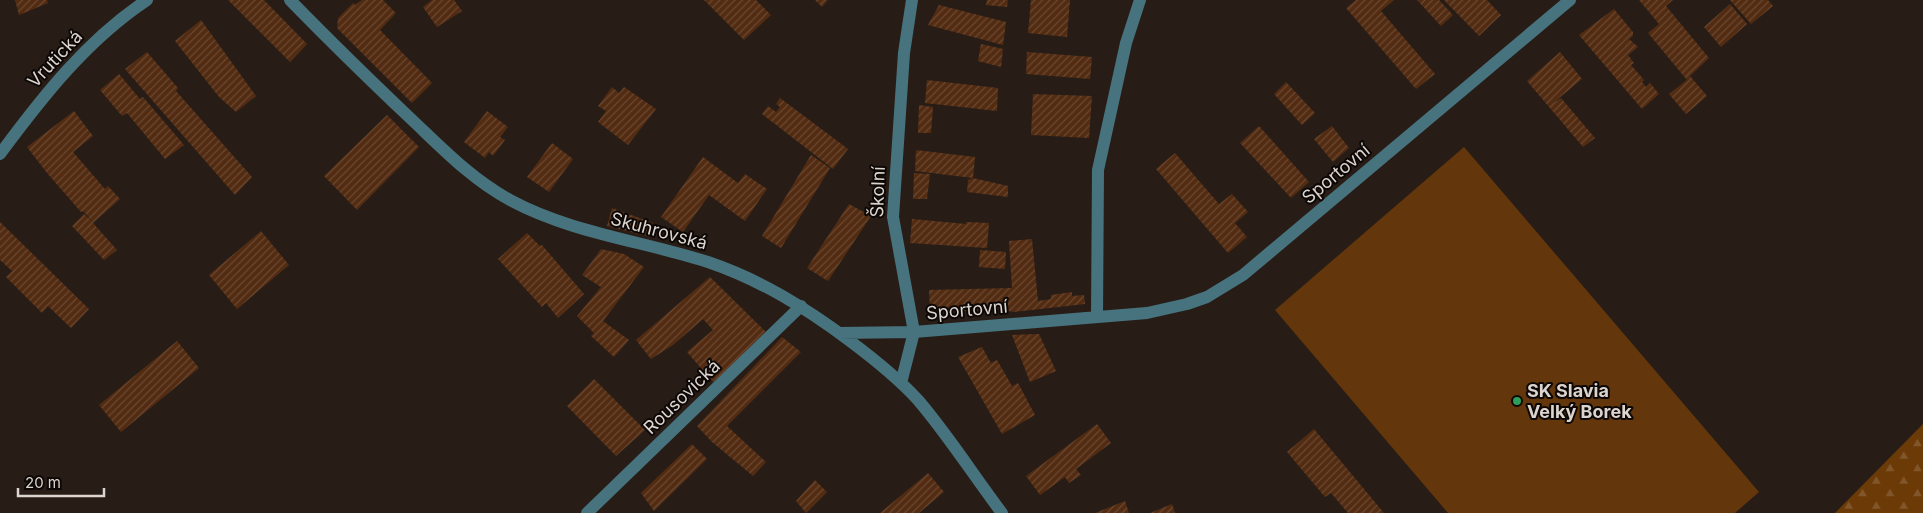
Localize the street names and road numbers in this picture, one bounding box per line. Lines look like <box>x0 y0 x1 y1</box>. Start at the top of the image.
street label: Vrutická <box>23 26 86 92</box>
street label: Sportovní <box>1298 139 1374 208</box>
street label: Školní <box>865 165 889 218</box>
street label: Skuhrovská <box>608 208 710 254</box>
street label: Sportovní <box>925 295 1009 324</box>
street label: Rousovická <box>639 355 724 438</box>

